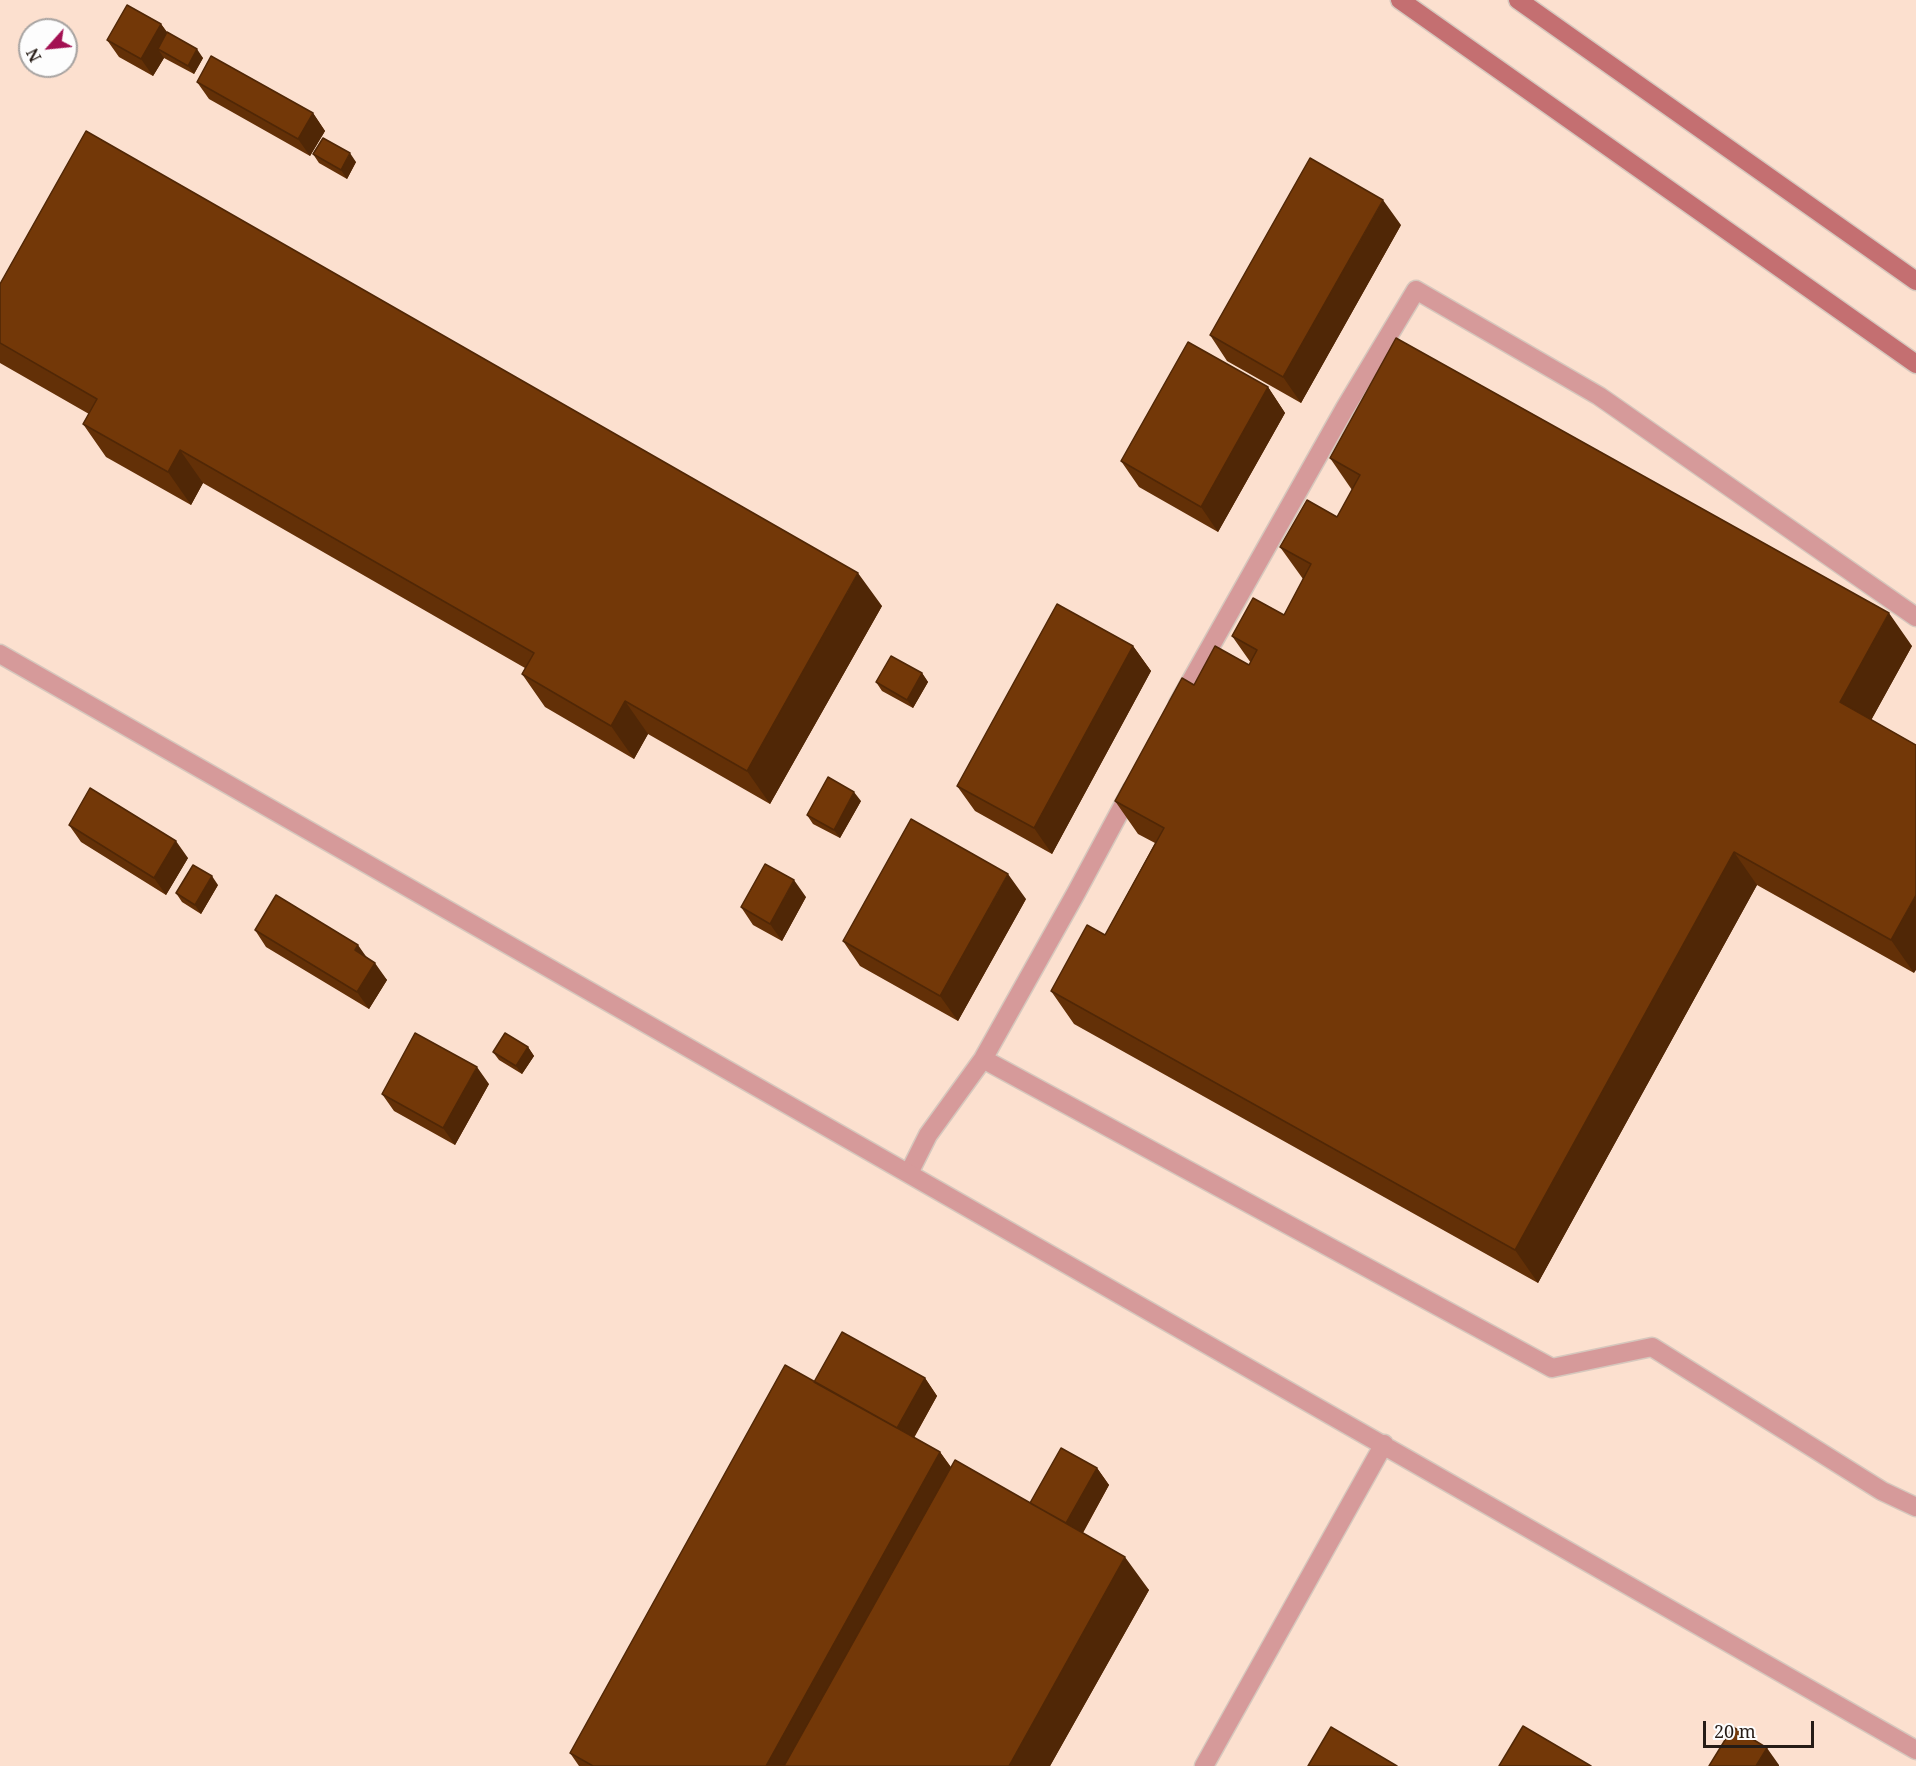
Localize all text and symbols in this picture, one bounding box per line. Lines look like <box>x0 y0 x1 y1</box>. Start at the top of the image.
north arrow <box>18 18 78 78</box>
text: N <box>21 45 46 66</box>
scale bar <box>1706 1709 1817 1747</box>
text: 20 m <box>1714 1719 1756 1743</box>

